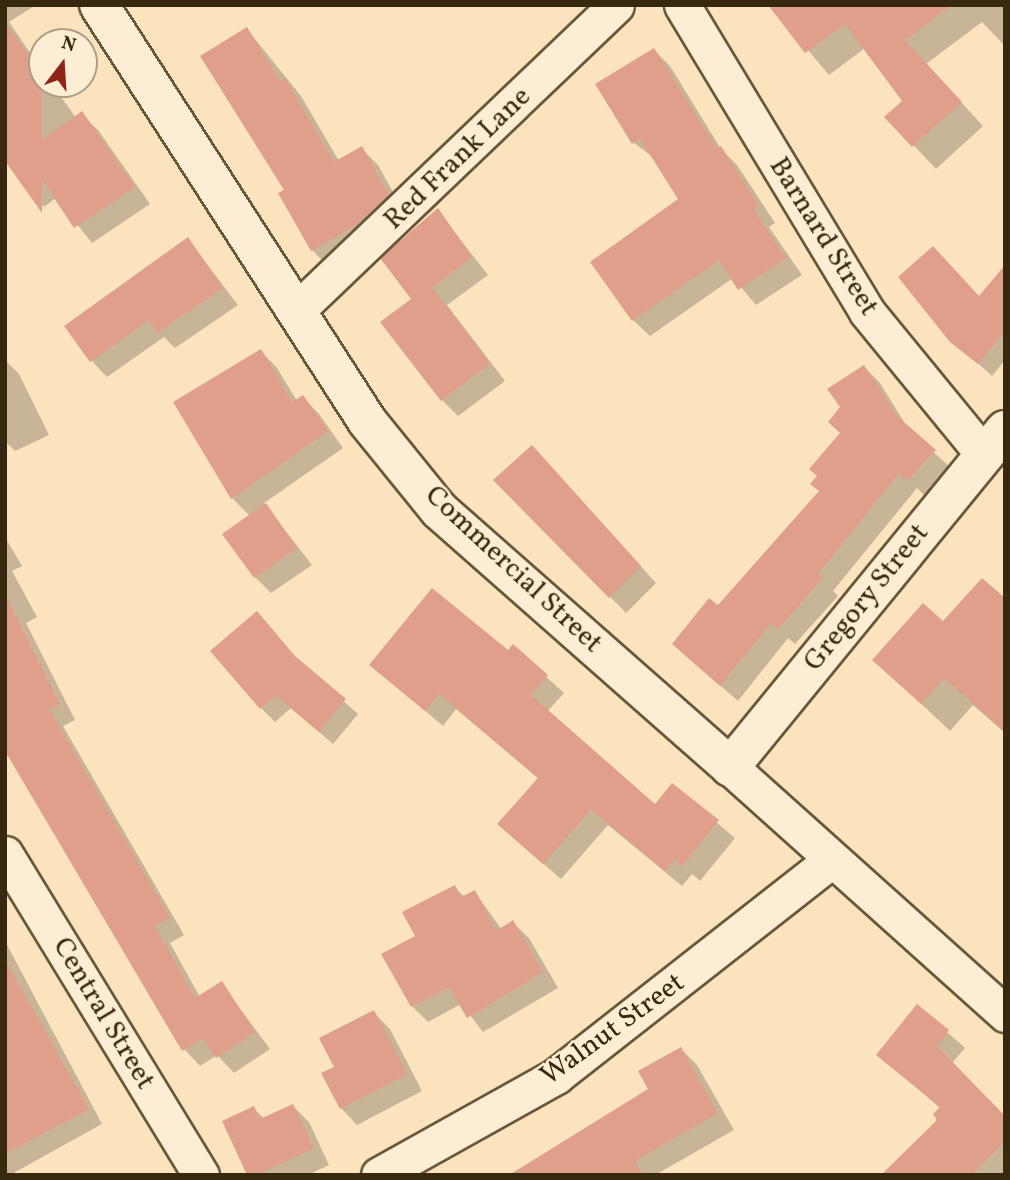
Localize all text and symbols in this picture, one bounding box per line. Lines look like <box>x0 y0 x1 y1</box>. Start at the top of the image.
north arrow <box>28 28 98 98</box>
text: N <box>58 30 79 59</box>
street label: Red Frank Lane <box>378 81 538 237</box>
street label: Barnard Street <box>761 152 885 322</box>
street label: Commercial Street <box>417 479 609 661</box>
street label: Gregory Street <box>797 517 937 679</box>
street label: Central Street <box>45 932 161 1096</box>
street label: Walnut Street <box>534 967 692 1093</box>

